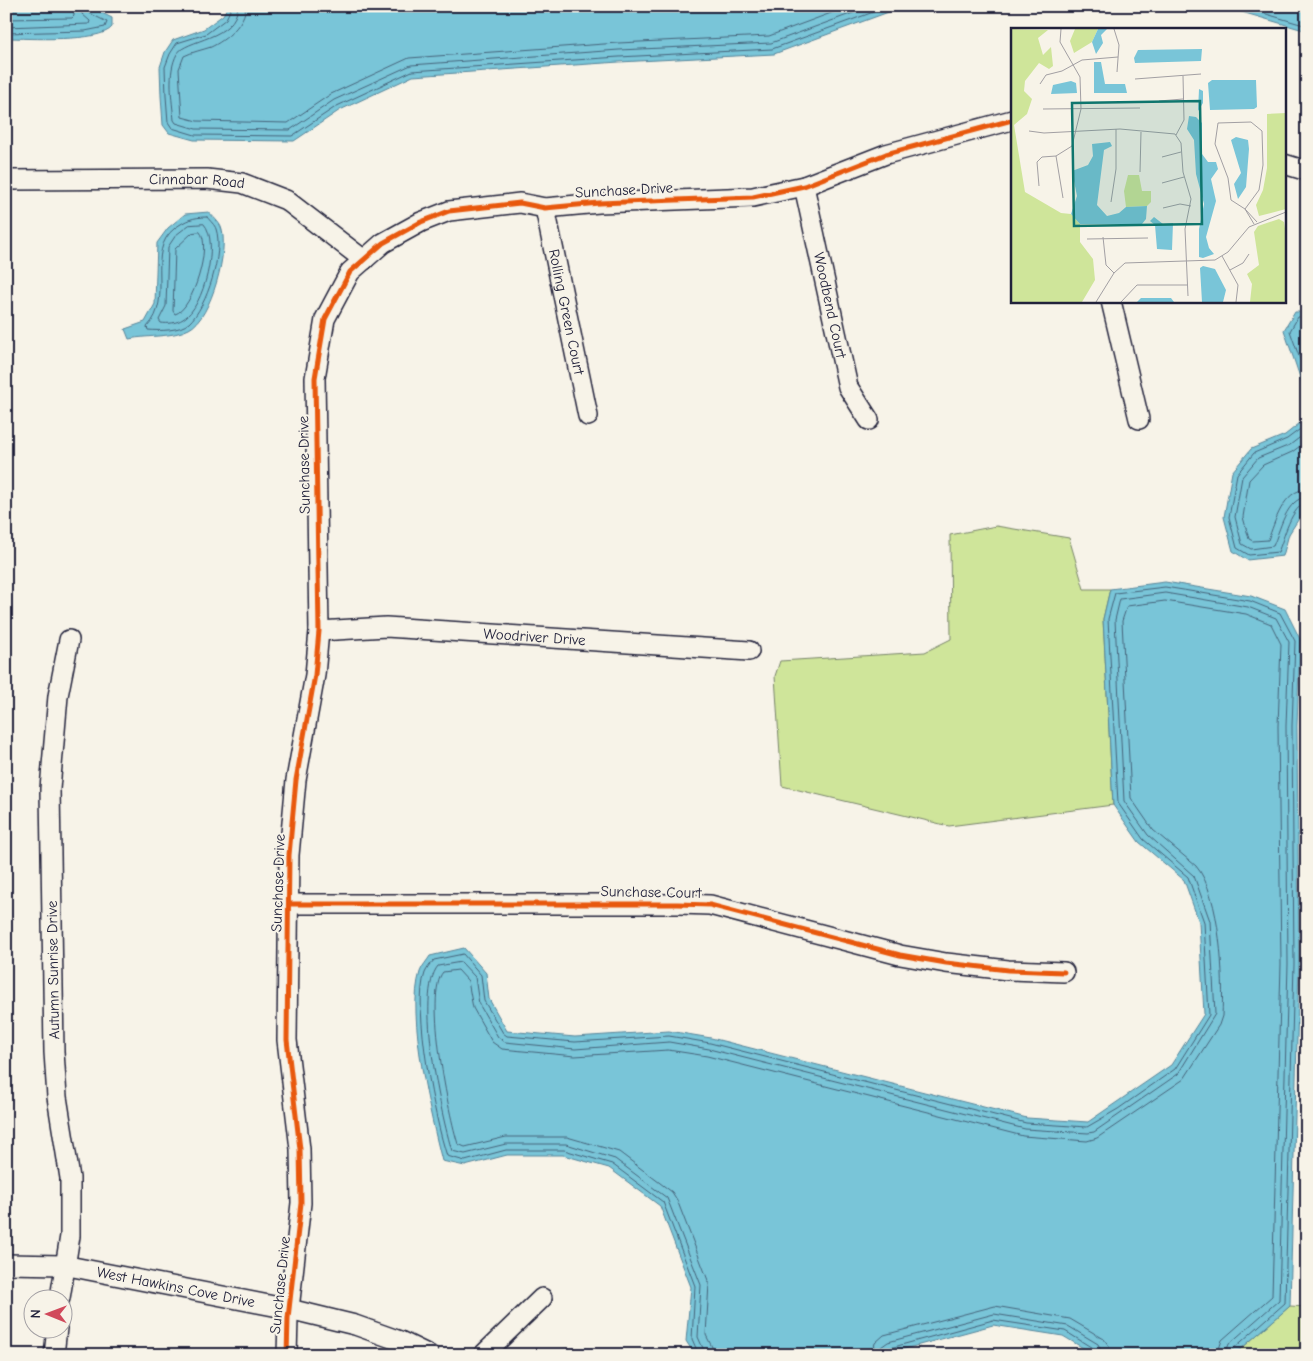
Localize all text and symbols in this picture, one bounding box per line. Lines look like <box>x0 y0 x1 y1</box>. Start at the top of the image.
inset map <box>1011 28 1286 302</box>
street label: Cinnabar Road <box>149 170 246 192</box>
street label: Sunchase Drive <box>574 178 674 202</box>
street label: Rolling Green Court <box>545 247 588 377</box>
street label: Woodbend Court <box>810 250 851 361</box>
street label: Sunchase Drive <box>294 415 314 514</box>
street label: Woodriver Drive <box>483 624 587 649</box>
street label: Sunchase Drive <box>267 833 289 932</box>
street label: Sunchase Court <box>600 882 702 902</box>
street label: Autumn Sunrise Drive <box>43 900 63 1039</box>
street label: Sunchase Drive <box>266 1235 294 1335</box>
street label: West Hawkins Cove Drive <box>95 1263 257 1311</box>
north arrow <box>22 1288 72 1338</box>
text: N <box>27 1309 44 1318</box>

